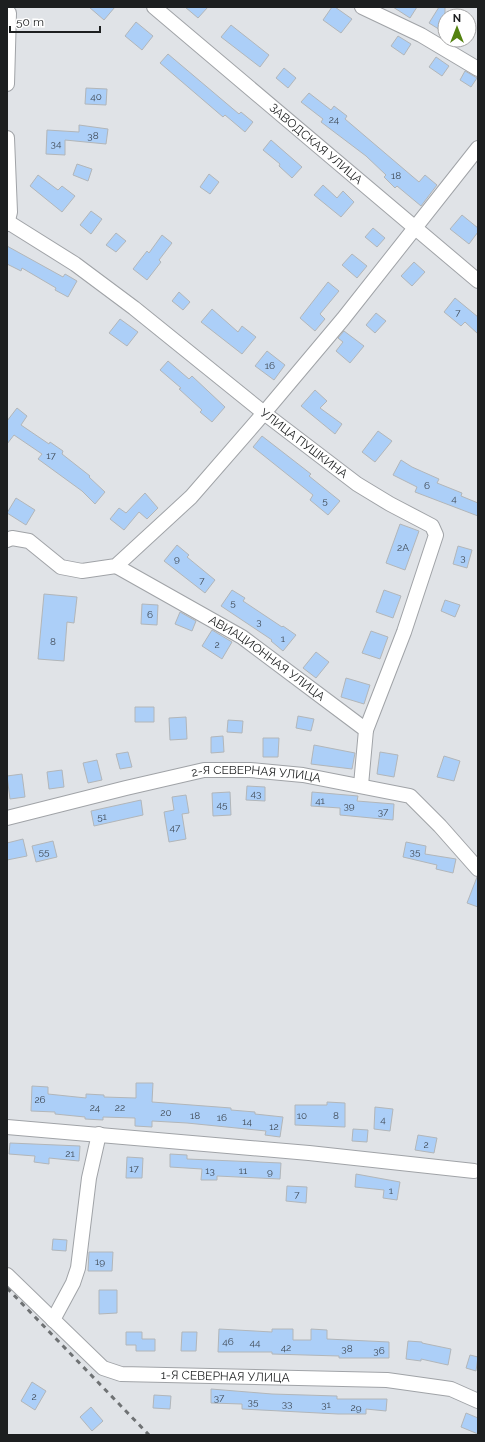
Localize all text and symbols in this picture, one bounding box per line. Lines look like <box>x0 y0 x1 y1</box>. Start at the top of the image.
scale bar <box>10 8 100 34</box>
north arrow <box>437 8 477 48</box>
text: N <box>453 12 461 25</box>
text: 50 m <box>16 15 44 29</box>
house number: 40 <box>90 91 102 102</box>
street label: ЗАВОДСКАЯ УЛИЦА <box>267 101 365 187</box>
house number: 24 <box>329 114 340 125</box>
house number: 38 <box>87 130 99 141</box>
house number: 34 <box>51 138 62 149</box>
house number: 18 <box>391 170 401 181</box>
house number: 7 <box>455 307 461 318</box>
house number: 16 <box>265 360 275 371</box>
street label: УЛИЦА ПУШКИНА <box>258 406 350 481</box>
house number: 17 <box>46 450 56 461</box>
house number: 6 <box>424 480 430 491</box>
house number: 4 <box>451 493 457 504</box>
house number: 5 <box>322 495 328 506</box>
house number: 2А <box>397 542 409 553</box>
house number: 3 <box>460 552 466 563</box>
house number: 9 <box>174 553 180 564</box>
house number: 7 <box>199 575 205 586</box>
house number: 5 <box>230 597 236 608</box>
house number: 6 <box>147 609 153 620</box>
street label: АВИАЦИОННАЯ УЛИЦА <box>206 613 328 704</box>
house number: 3 <box>256 616 262 627</box>
house number: 1 <box>281 633 286 644</box>
house number: 8 <box>50 636 56 647</box>
house number: 2 <box>214 639 220 650</box>
street label: 2-Я СЕВЕРНАЯ УЛИЦА <box>190 763 322 785</box>
house number: 43 <box>251 788 261 799</box>
house number: 41 <box>315 795 326 806</box>
house number: 45 <box>217 799 228 810</box>
house number: 39 <box>343 800 355 811</box>
house number: 37 <box>378 806 389 817</box>
house number: 51 <box>97 811 108 822</box>
house number: 47 <box>170 822 181 833</box>
house number: 55 <box>39 846 50 857</box>
house number: 35 <box>410 846 421 857</box>
house number: 26 <box>34 1094 46 1105</box>
house number: 24 <box>90 1102 101 1113</box>
house number: 22 <box>115 1102 125 1113</box>
house number: 20 <box>160 1107 172 1118</box>
house number: 18 <box>190 1110 200 1121</box>
house number: 10 <box>297 1110 307 1121</box>
house number: 8 <box>333 1110 339 1121</box>
house number: 16 <box>217 1112 227 1123</box>
house number: 4 <box>380 1114 386 1125</box>
house number: 14 <box>242 1116 252 1127</box>
house number: 12 <box>269 1121 279 1132</box>
house number: 2 <box>423 1139 429 1150</box>
house number: 21 <box>65 1148 75 1159</box>
house number: 17 <box>129 1163 139 1174</box>
house number: 13 <box>205 1165 215 1176</box>
house number: 11 <box>239 1165 248 1176</box>
house number: 9 <box>267 1166 273 1177</box>
house number: 1 <box>389 1185 394 1196</box>
house number: 7 <box>294 1189 300 1200</box>
house number: 19 <box>95 1256 105 1267</box>
house number: 46 <box>222 1336 234 1347</box>
house number: 44 <box>250 1337 261 1348</box>
house number: 42 <box>281 1342 291 1353</box>
house number: 38 <box>341 1343 353 1354</box>
house number: 36 <box>373 1345 385 1356</box>
street label: 1-Я СЕВЕРНАЯ УЛИЦА <box>161 1368 290 1385</box>
house number: 2 <box>31 1391 37 1402</box>
house number: 37 <box>214 1392 225 1403</box>
house number: 35 <box>248 1396 259 1407</box>
house number: 33 <box>282 1398 292 1409</box>
house number: 31 <box>321 1399 332 1410</box>
house number: 29 <box>350 1402 362 1413</box>

